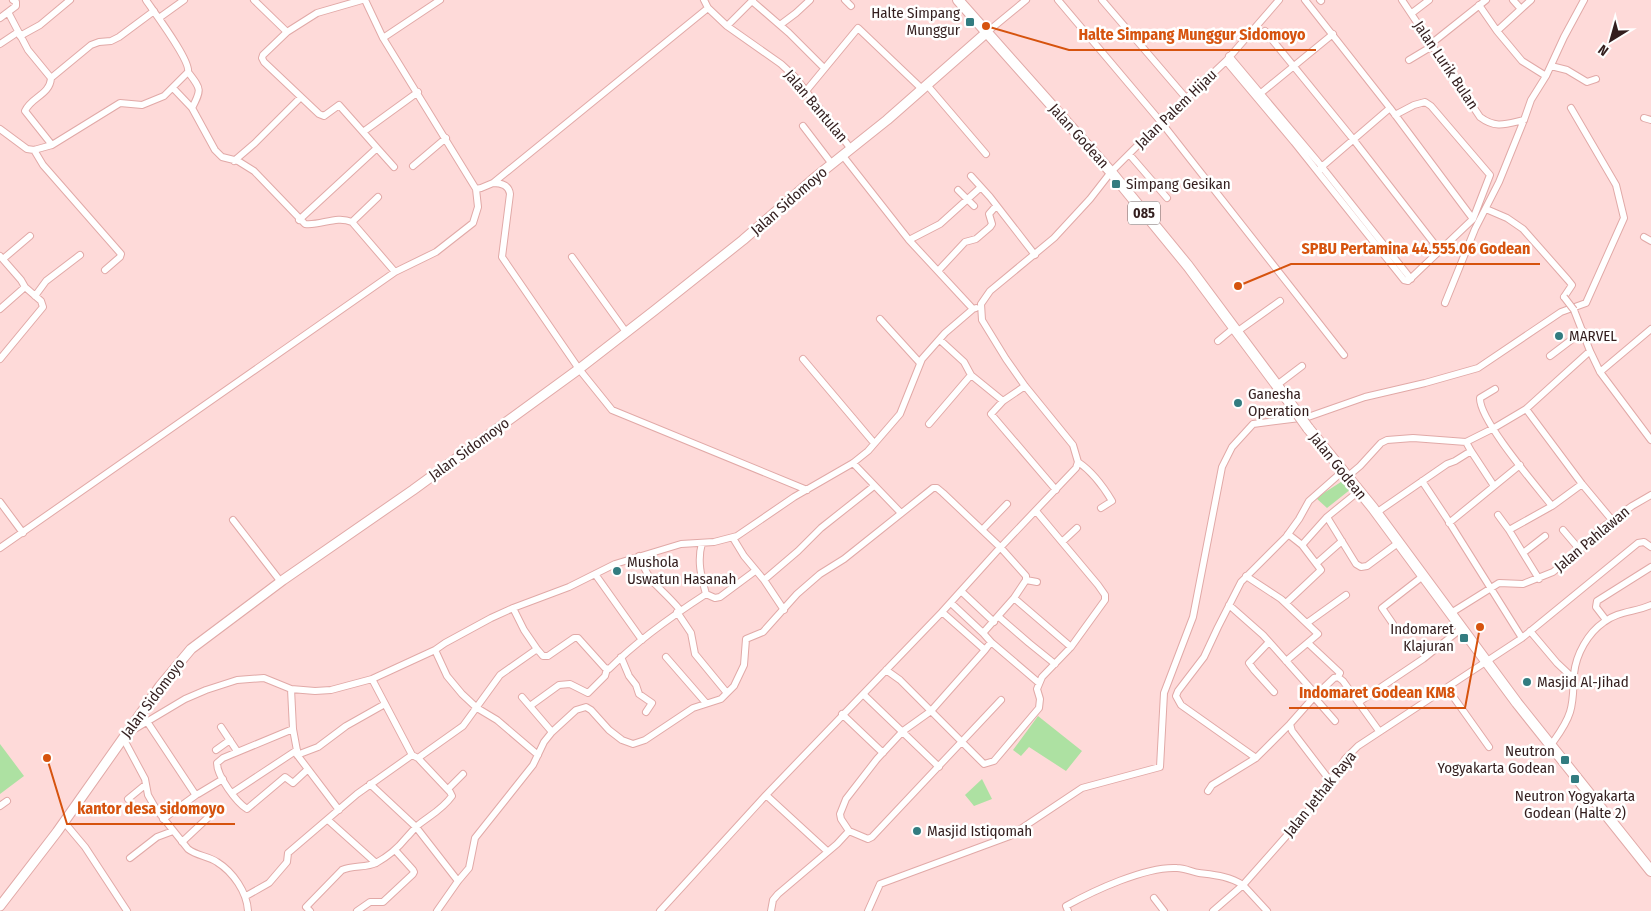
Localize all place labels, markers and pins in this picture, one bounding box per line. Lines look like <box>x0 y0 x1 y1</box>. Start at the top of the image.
place label: Halte Simpang Munggur <box>871 4 961 39</box>
marker: Halte Simpang Munggur <box>964 16 976 28</box>
callout: Halte Simpang Munggur Sidomoyo <box>1069 19 1316 50</box>
place label: Simpang Gesikan <box>1126 175 1231 193</box>
marker: Simpang Gesikan <box>1110 178 1122 190</box>
callout: SPBU Pertamina 44.555.06 Godean <box>1291 233 1540 264</box>
place label: MARVEL <box>1569 327 1617 345</box>
marker: MARVEL <box>1553 330 1565 342</box>
place label: Ganesha Operation <box>1248 385 1309 420</box>
marker: Ganesha Operation <box>1232 397 1244 409</box>
place label: Mushola Uswatun Hasanah <box>627 553 736 588</box>
marker: Mushola Uswatun Hasanah <box>611 565 623 577</box>
place label: Indomaret Klajuran <box>1390 620 1454 655</box>
marker: Indomaret Klajuran <box>1458 632 1470 644</box>
place label: Masjid Al-Jihad <box>1537 673 1629 691</box>
marker: Masjid Al-Jihad <box>1521 676 1533 688</box>
callout: Indomaret Godean KM8 <box>1289 677 1465 708</box>
place label: Neutron Yogyakarta Godean <box>1438 742 1555 777</box>
marker: Neutron Yogyakarta Godean <box>1559 754 1571 766</box>
marker: Neutron Yogyakarta Godean (Halte 2) <box>1569 773 1581 785</box>
place label: Neutron Yogyakarta Godean (Halte 2) <box>1515 787 1635 822</box>
callout: kantor desa sidomoyo <box>67 793 235 824</box>
place label: Masjid Istiqomah <box>927 822 1032 840</box>
marker: Masjid Istiqomah <box>911 825 923 837</box>

